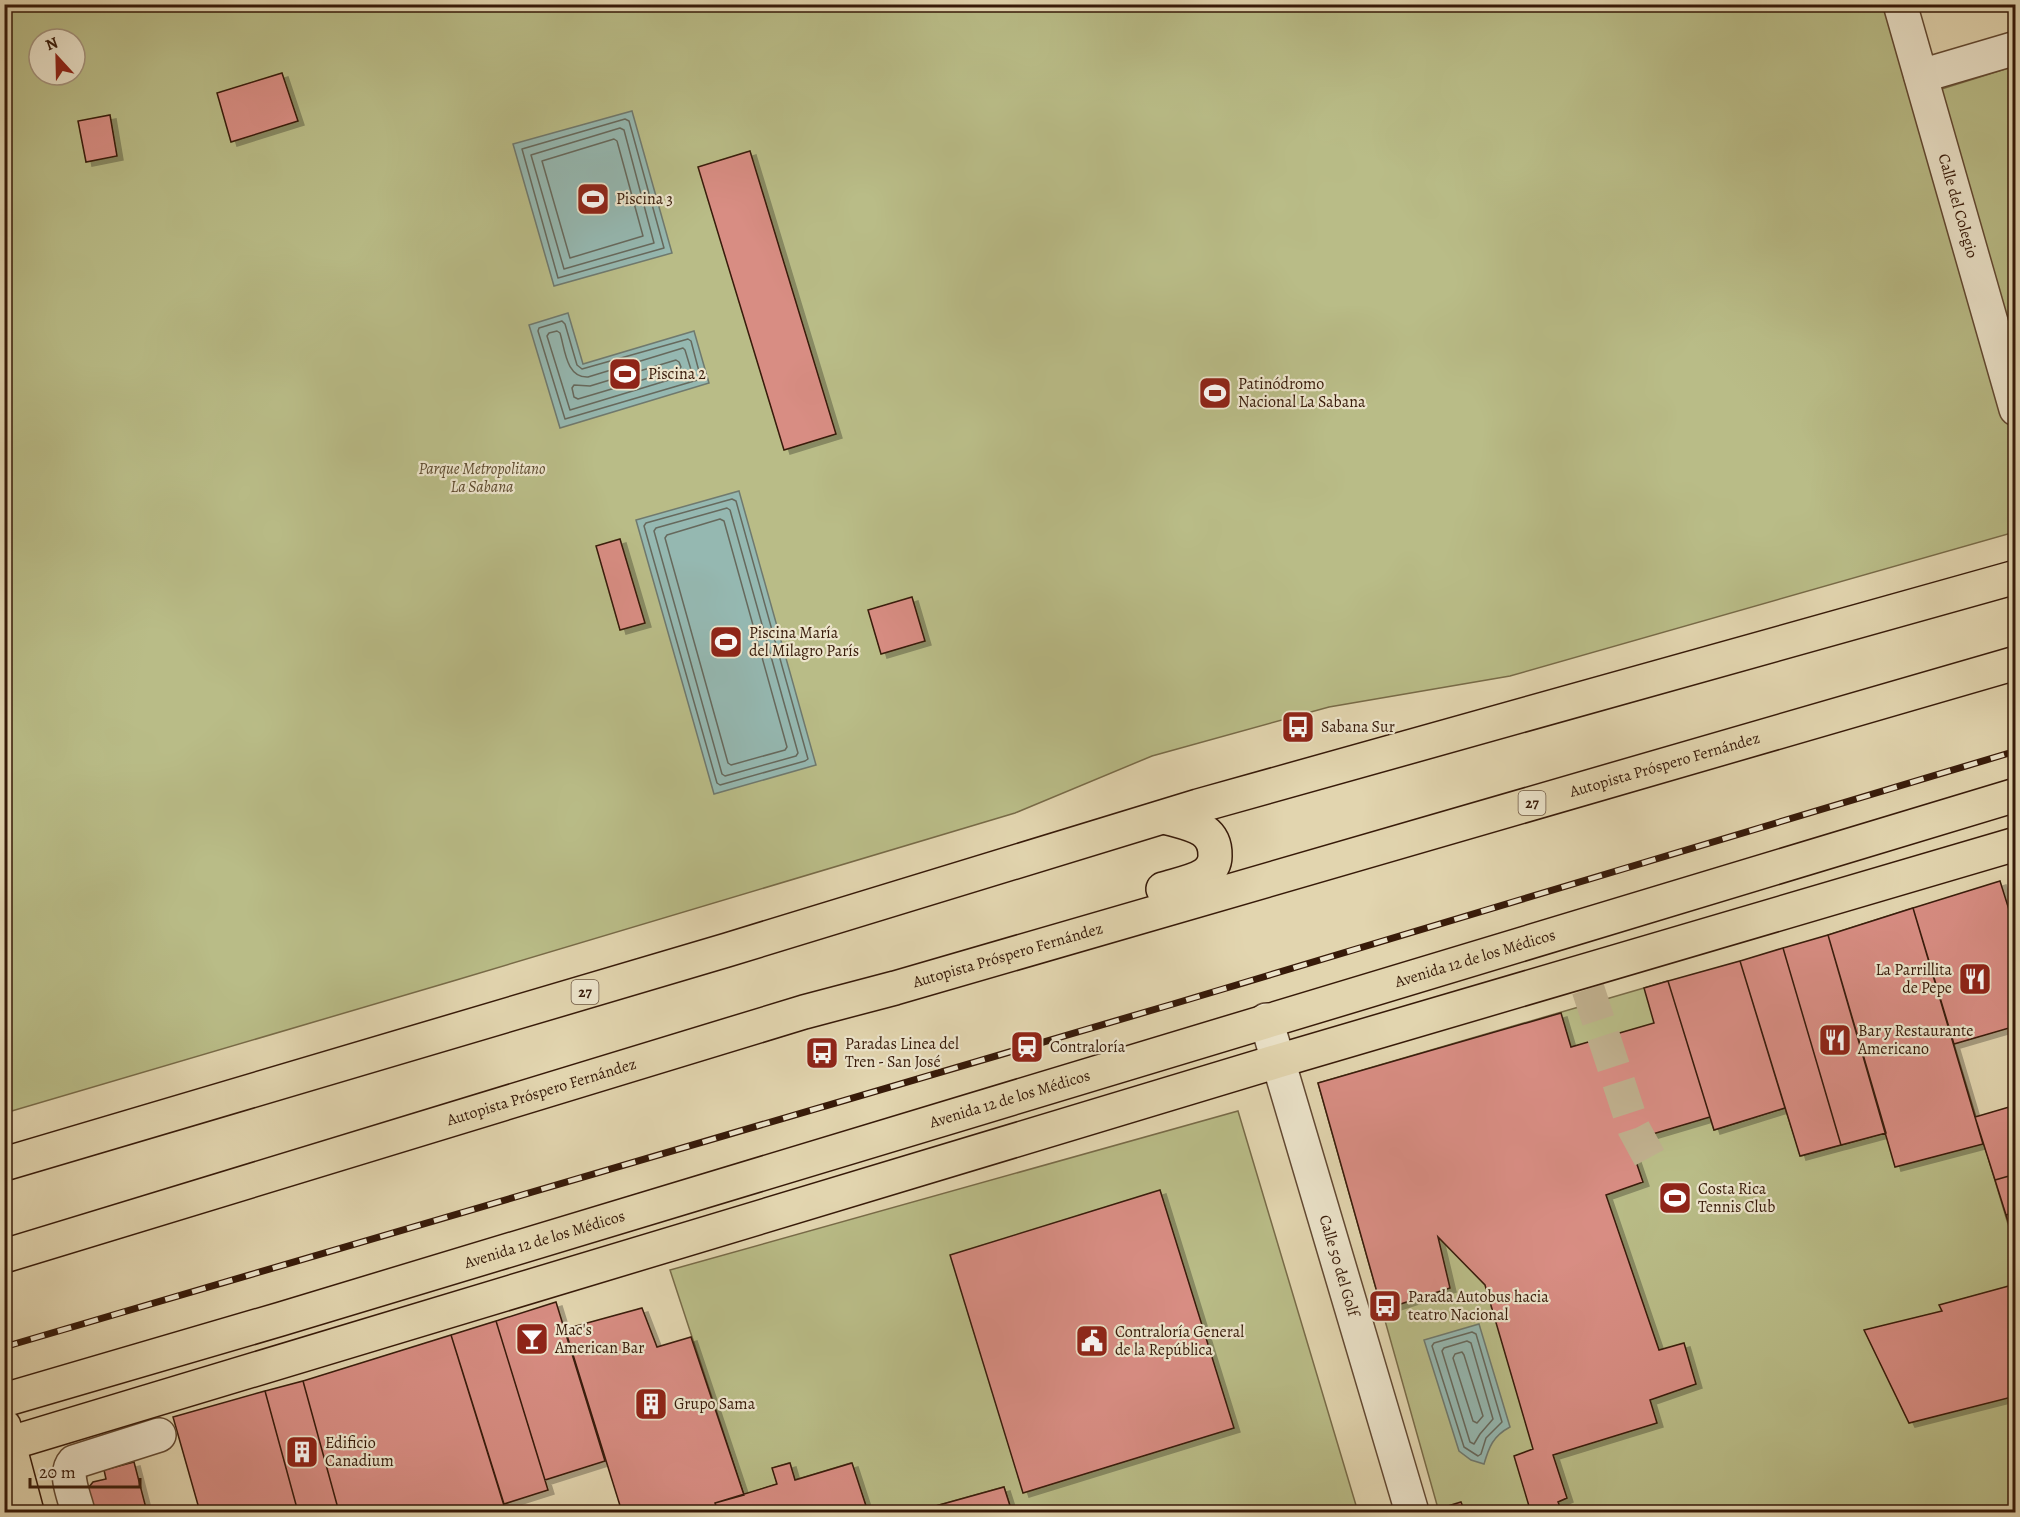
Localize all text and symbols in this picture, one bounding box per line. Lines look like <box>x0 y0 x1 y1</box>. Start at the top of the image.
north arrow <box>27 27 87 87</box>
text: N <box>42 32 62 56</box>
street label: Calle del Colegio <box>1932 151 1983 261</box>
sports icon: Piscina 3 <box>575 181 611 217</box>
place label: Piscina 3 <box>616 188 673 210</box>
sports icon: Piscina 2 <box>607 356 643 392</box>
place label: Piscina 2 <box>648 363 706 385</box>
place label: Patinódromo Nacional La Sabana <box>1238 373 1366 413</box>
sports icon: Patinódromo Nacional La Sabana <box>1197 375 1233 411</box>
park label: Parque Metropolitano La Sabana <box>418 458 546 498</box>
place label: Piscina María del Milagro París <box>749 622 859 662</box>
sports icon: Piscina María del Milagro París <box>708 624 744 660</box>
bus stop icon: Sabana Sur <box>1280 709 1316 745</box>
place label: Sabana Sur <box>1321 716 1395 738</box>
street label: Autopista Próspero Fernández <box>1566 727 1762 803</box>
road number: 27 <box>1518 791 1546 815</box>
street label: Autopista Próspero Fernández <box>909 917 1106 994</box>
street label: Avenida 12 de los Médicos <box>1391 924 1558 993</box>
place label: La Parrillita de Pepe <box>1875 959 1953 999</box>
restaurant icon: La Parrillita de Pepe <box>1957 961 1993 997</box>
road number: 27 <box>572 980 598 1004</box>
place label: Bar y Restaurante Americano <box>1857 1020 1974 1060</box>
restaurant icon: Bar y Restaurante Americano <box>1817 1022 1853 1058</box>
station icon: Contraloría <box>1009 1029 1045 1065</box>
place label: Paradas Linea del Tren - San José <box>845 1033 959 1073</box>
bus stop icon: Paradas Linea del Tren - San José <box>804 1035 840 1071</box>
place label: Contraloría <box>1050 1036 1126 1058</box>
street label: Autopista Próspero Fernández <box>443 1053 639 1132</box>
street label: Avenida 12 de los Médicos <box>926 1064 1093 1134</box>
place label: Costa Rica Tennis Club <box>1698 1178 1775 1218</box>
sports icon: Costa Rica Tennis Club <box>1657 1180 1693 1216</box>
street label: Avenida 12 de los Médicos <box>461 1205 628 1274</box>
street label: Calle 50 del Golf <box>1313 1212 1365 1321</box>
place label: Parada Autobus hacia teatro Nacional <box>1408 1286 1549 1326</box>
bus stop icon: Parada Autobus hacia teatro Nacional <box>1367 1288 1403 1324</box>
place label: Mac's American Bar <box>554 1319 644 1359</box>
bar icon: Mac's American Bar <box>514 1321 550 1357</box>
place label: Contraloría General de la República <box>1115 1321 1244 1361</box>
public building icon: Contraloría General de la República <box>1074 1323 1110 1359</box>
building icon: Grupo Sama <box>633 1386 669 1422</box>
place label: Grupo Sama <box>674 1393 756 1415</box>
place label: Edificio Canadium <box>325 1432 394 1472</box>
building icon: Edificio Canadium <box>284 1434 320 1470</box>
scale bar <box>30 1451 140 1489</box>
text: 20 m <box>39 1460 76 1484</box>

